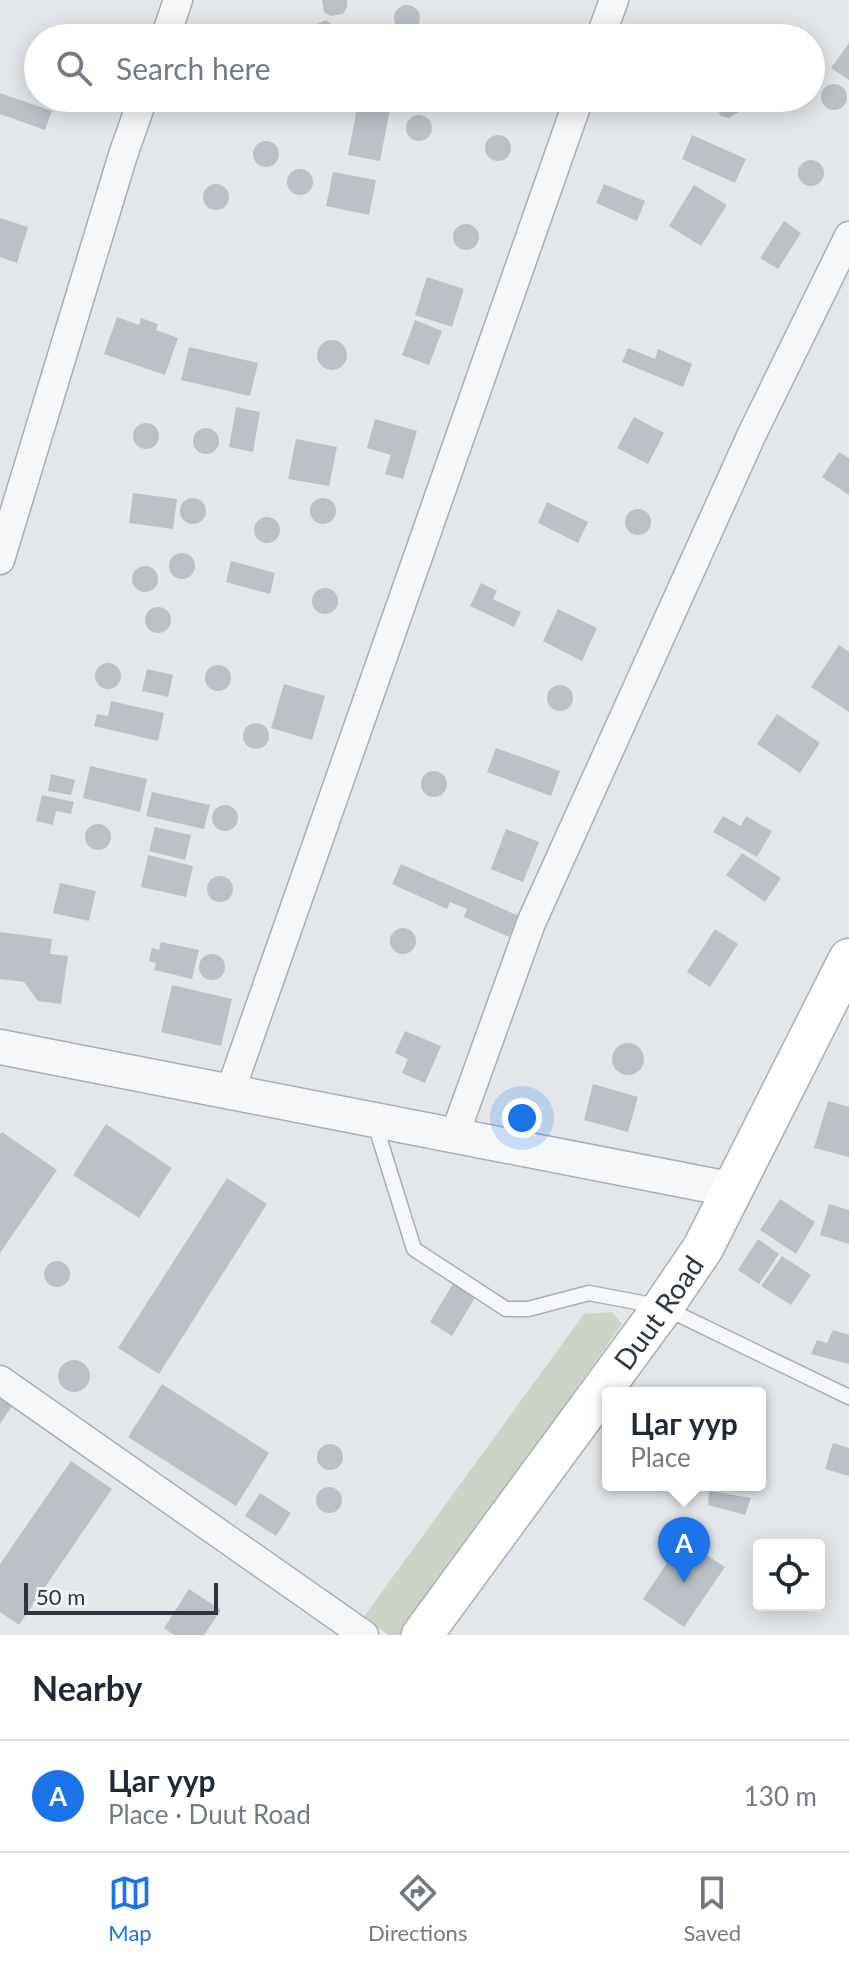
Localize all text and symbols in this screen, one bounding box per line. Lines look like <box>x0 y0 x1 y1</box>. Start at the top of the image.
search box <box>24 24 825 112</box>
icon: search <box>52 46 96 90</box>
text: Search here <box>116 50 271 86</box>
your location <box>502 1098 542 1138</box>
street label: Duut Road <box>606 1249 710 1376</box>
popup <box>602 1387 766 1491</box>
text: Цаг уур <box>630 1405 738 1441</box>
text: Place <box>630 1441 691 1473</box>
pin: A <box>658 1517 710 1583</box>
map controls <box>753 1539 825 1611</box>
button: locate <box>753 1539 825 1611</box>
scale bar <box>24 1579 218 1615</box>
text: 50 m <box>36 1583 85 1610</box>
text: Nearby <box>32 1667 143 1708</box>
text: Цаг уур <box>108 1762 216 1798</box>
text: A <box>49 1780 67 1812</box>
text: 130 m <box>744 1780 817 1812</box>
text: Place · Duut Road <box>108 1798 311 1830</box>
tab: Map <box>108 1871 152 1946</box>
tab: Directions <box>368 1871 467 1946</box>
tab: Saved <box>683 1871 741 1946</box>

